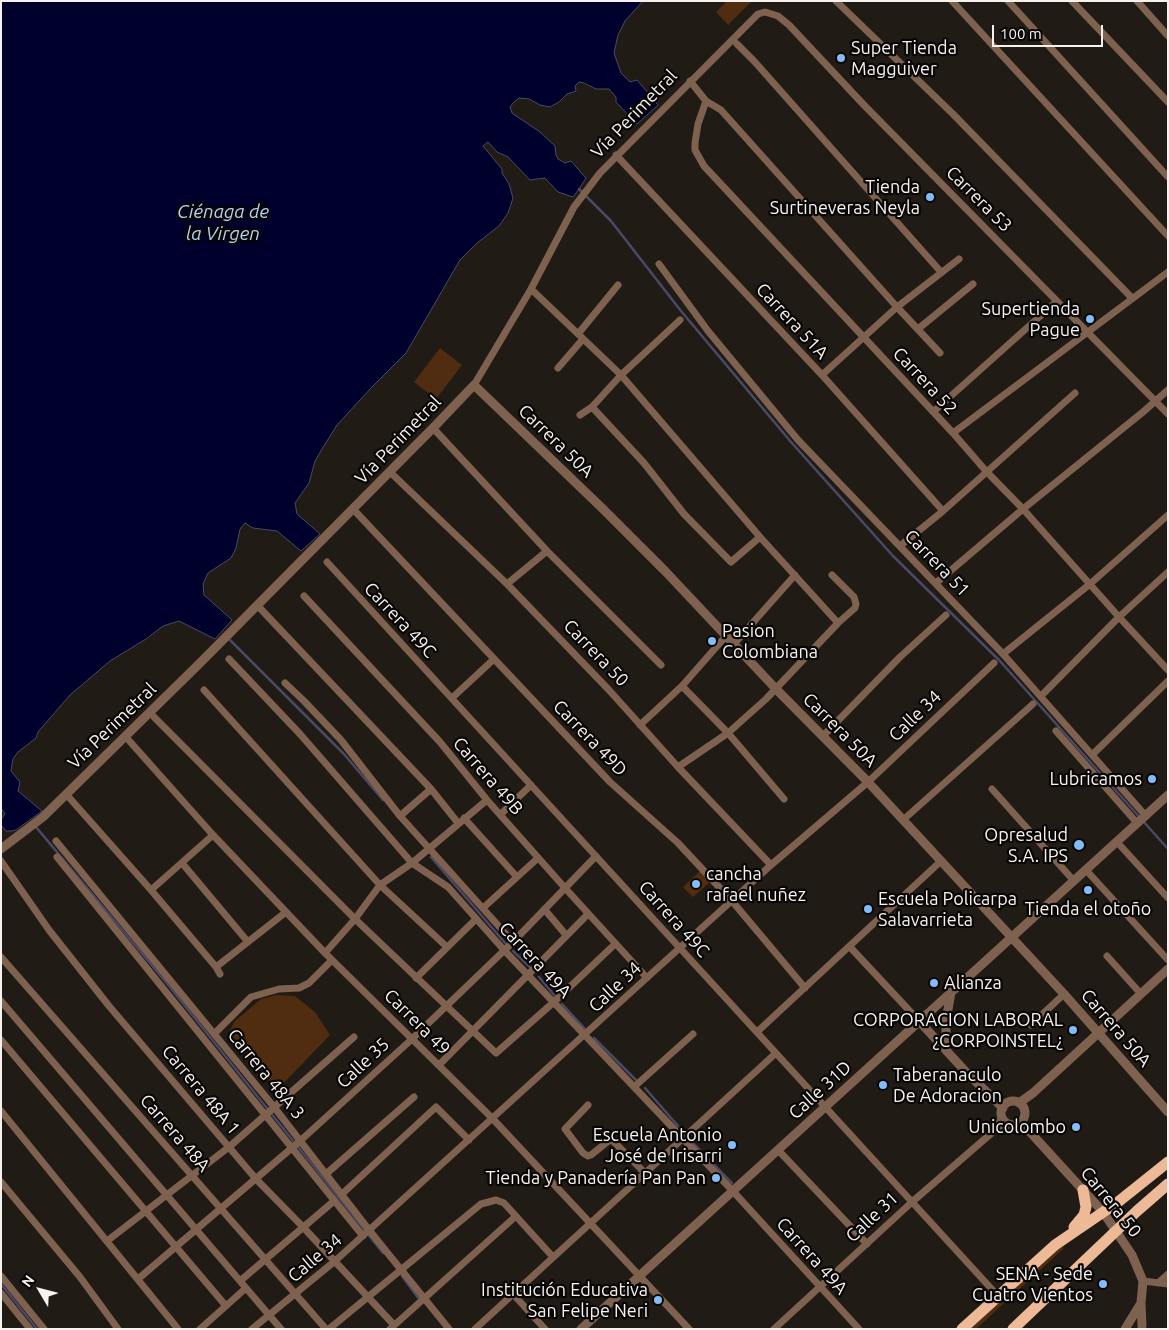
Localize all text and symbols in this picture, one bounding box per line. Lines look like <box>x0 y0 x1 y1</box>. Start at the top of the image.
scale bar <box>994 15 1105 47</box>
text: 100 m <box>1000 25 1042 42</box>
place label: Super Tienda Magguiver <box>851 37 957 80</box>
marker: Super Tienda Magguiver <box>835 52 847 64</box>
street label: Vía Perimetral <box>586 65 682 163</box>
street label: Carrera 53 <box>942 162 1016 236</box>
place label: Tienda Surtineveras Neyla <box>770 176 920 218</box>
marker: Tienda Surtineveras Neyla <box>924 191 936 203</box>
water label: Ciénaga de la Virgen <box>177 201 269 245</box>
street label: Carrera 51A <box>751 279 833 363</box>
place label: Supertienda Pague <box>982 298 1080 340</box>
marker: Supertienda Pague <box>1084 313 1096 325</box>
street label: Carrera 52 <box>888 343 962 419</box>
street label: Vía Perimetral <box>350 391 446 489</box>
street label: Carrera 50A <box>514 400 598 482</box>
street label: Carrera 51 <box>900 525 974 601</box>
street label: Carrera 49C <box>360 578 440 662</box>
street label: Carrera 50 <box>559 615 633 691</box>
place label: Pasion Colombiana <box>722 620 818 662</box>
marker: Pasion Colombiana <box>706 635 718 647</box>
street label: Vía Perimetral <box>63 678 161 774</box>
street label: Calle 34 <box>884 686 946 746</box>
street label: Carrera 50A <box>798 688 882 772</box>
street label: Carrera 49D <box>549 696 631 780</box>
street label: Carrera 49B <box>448 733 528 819</box>
place label: Lubricamos <box>1049 768 1142 790</box>
marker: Lubricamos <box>1146 773 1158 785</box>
place label: Opresalud S.A. IPS <box>984 824 1068 866</box>
marker: Opresalud S.A. IPS <box>1072 838 1086 852</box>
place label: cancha rafael nuñez <box>706 863 806 906</box>
street label: Carrera 49C <box>634 876 714 962</box>
marker: cancha rafael nuñez <box>690 878 702 890</box>
marker: Tienda el otoño <box>1082 884 1094 896</box>
place label: Escuela Policarpa Salavarrieta <box>878 888 1017 931</box>
place label: Tienda el otoño <box>1025 898 1151 920</box>
marker: Escuela Policarpa Salavarrieta <box>862 903 874 915</box>
street label: Carrera 49A <box>494 918 576 1002</box>
street label: Calle 34 <box>584 957 646 1017</box>
place label: Alianza <box>944 972 1002 994</box>
marker: Alianza <box>928 977 940 989</box>
street label: Carrera 49 <box>380 985 454 1059</box>
street label: Carrera 50A <box>1076 985 1156 1071</box>
place label: CORPORACION LABORAL ¿CORPOINSTEL¿ <box>853 1009 1063 1052</box>
street label: Carrera 48A 3 <box>223 1024 309 1124</box>
marker: CORPORACION LABORAL ¿CORPOINSTEL¿ <box>1067 1024 1079 1036</box>
street label: Calle 35 <box>332 1033 394 1093</box>
street label: Carrera 48A 1 <box>157 1041 245 1139</box>
street label: Calle 31D <box>784 1056 856 1124</box>
place label: Taberanaculo De Adoracion <box>893 1064 1002 1106</box>
marker: Taberanaculo De Adoracion <box>877 1079 889 1091</box>
street label: Carrera 48A <box>135 1090 215 1176</box>
place label: Unicolombo <box>968 1116 1066 1138</box>
marker: Unicolombo <box>1070 1121 1082 1133</box>
place label: Escuela Antonio José de Irisarri <box>593 1124 722 1166</box>
marker: Escuela Antonio José de Irisarri <box>726 1139 738 1151</box>
street label: Carrera 50 <box>1076 1162 1146 1242</box>
place label: Tienda y Panadería Pan Pan <box>486 1167 706 1189</box>
marker: Tienda y Panadería Pan Pan <box>710 1172 722 1184</box>
street label: Calle 31 <box>841 1187 903 1247</box>
street label: Carrera 49A <box>772 1213 852 1299</box>
street label: Calle 34 <box>284 1229 346 1287</box>
place label: SENA - Sede Cuatro Vientos <box>972 1263 1093 1306</box>
north arrow <box>15 1265 65 1315</box>
text: N <box>18 1272 38 1290</box>
marker: SENA - Sede Cuatro Vientos <box>1097 1278 1109 1290</box>
place label: Institución Educativa San Felipe Neri <box>481 1279 648 1322</box>
marker: Institución Educativa San Felipe Neri <box>652 1294 664 1306</box>

